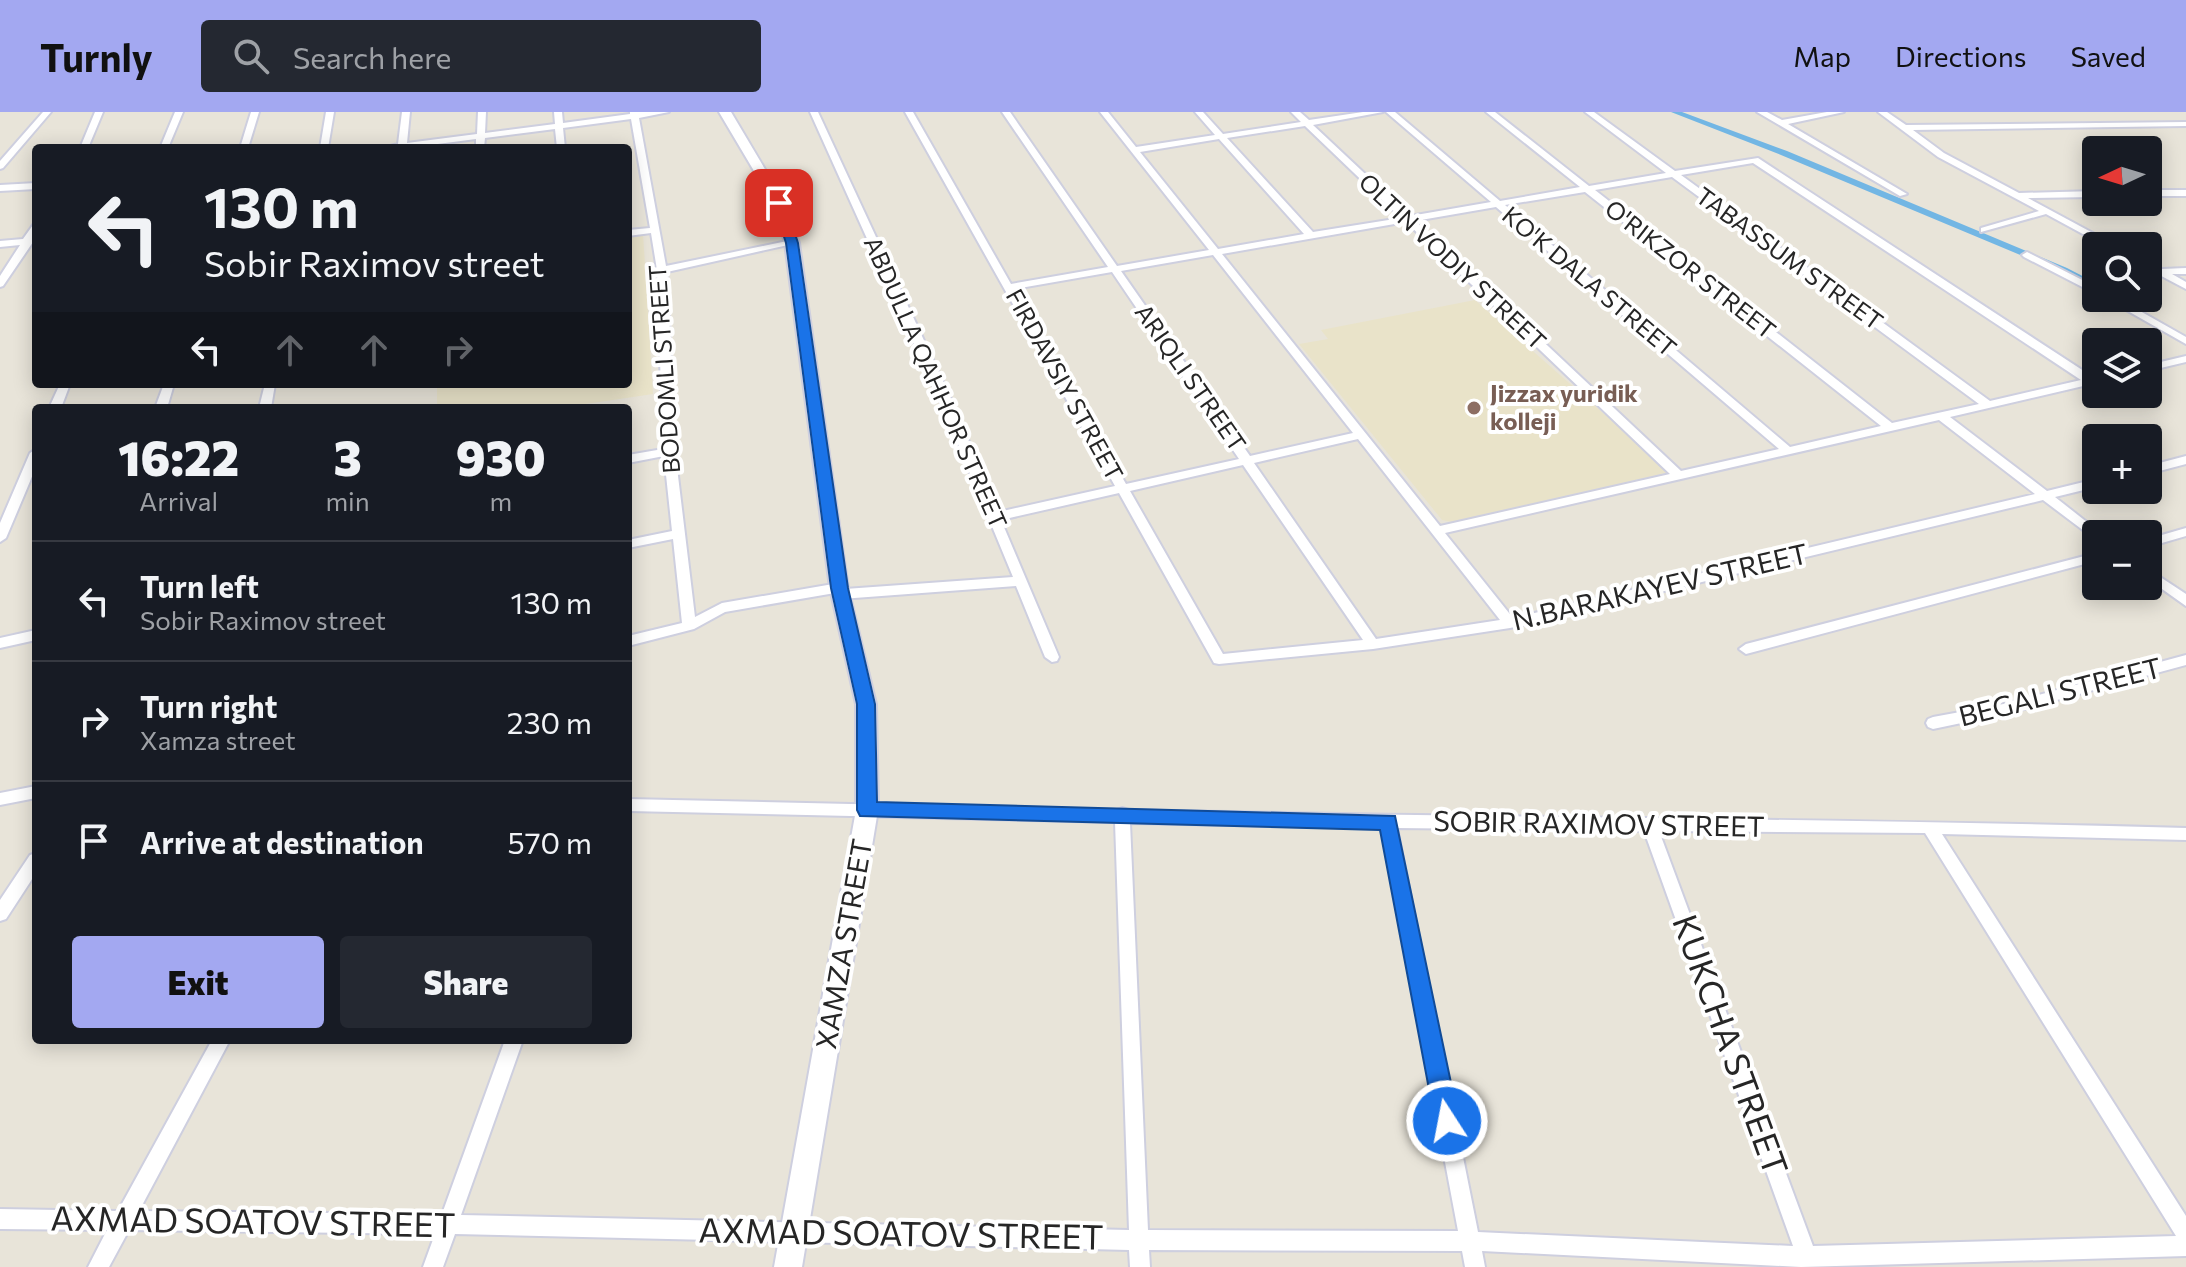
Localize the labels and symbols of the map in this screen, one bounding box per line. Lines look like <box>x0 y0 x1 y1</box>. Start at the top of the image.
north arrow <box>2082 136 2162 216</box>
street label: OLTIN VODIY STREET <box>1354 167 1553 355</box>
pin <box>745 169 813 237</box>
street label: TABASSUM STREET <box>1691 180 1889 335</box>
street label: O'RIKZOR STREET <box>1600 193 1782 344</box>
street label: KO'K DALA STREET <box>1497 200 1683 362</box>
street label: ABDULLA QAHHOR STREET <box>859 232 1014 533</box>
street label: BODOMLI STREET <box>642 264 685 474</box>
street label: FIRDAVSIY STREET <box>1001 283 1130 485</box>
street label: ARIQLI STREET <box>1130 298 1253 456</box>
place label: Jizzax yuridik kolleji <box>1490 378 1638 435</box>
marker: Jizzax yuridik kolleji <box>1465 399 1483 417</box>
street label: N.BARAKAYEV STREET <box>1509 535 1811 637</box>
street label: BEGALI STREET <box>1955 649 2165 733</box>
street label: SOBIR RAXIMOV STREET <box>1433 803 1765 843</box>
street label: XAMZA STREET <box>808 836 878 1051</box>
street label: KUKCHA STREET <box>1665 908 1799 1180</box>
position arrow <box>1405 1079 1489 1163</box>
street label: AXMAD SOATOV STREET <box>50 1195 456 1245</box>
street label: AXMAD SOATOV STREET <box>698 1207 1104 1257</box>

